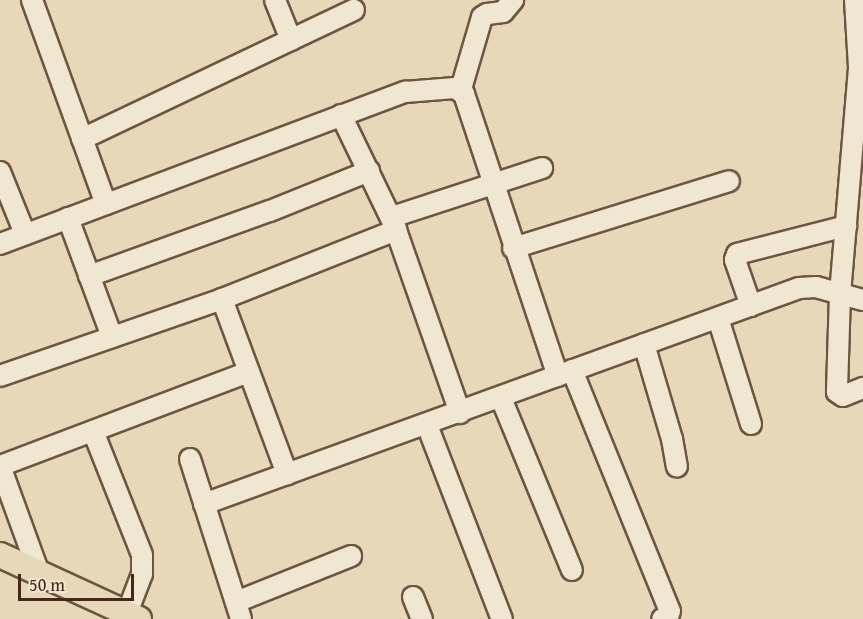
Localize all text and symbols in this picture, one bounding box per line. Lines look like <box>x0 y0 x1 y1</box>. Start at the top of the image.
scale bar <box>21 562 136 600</box>
text: 50 m <box>29 571 65 598</box>

